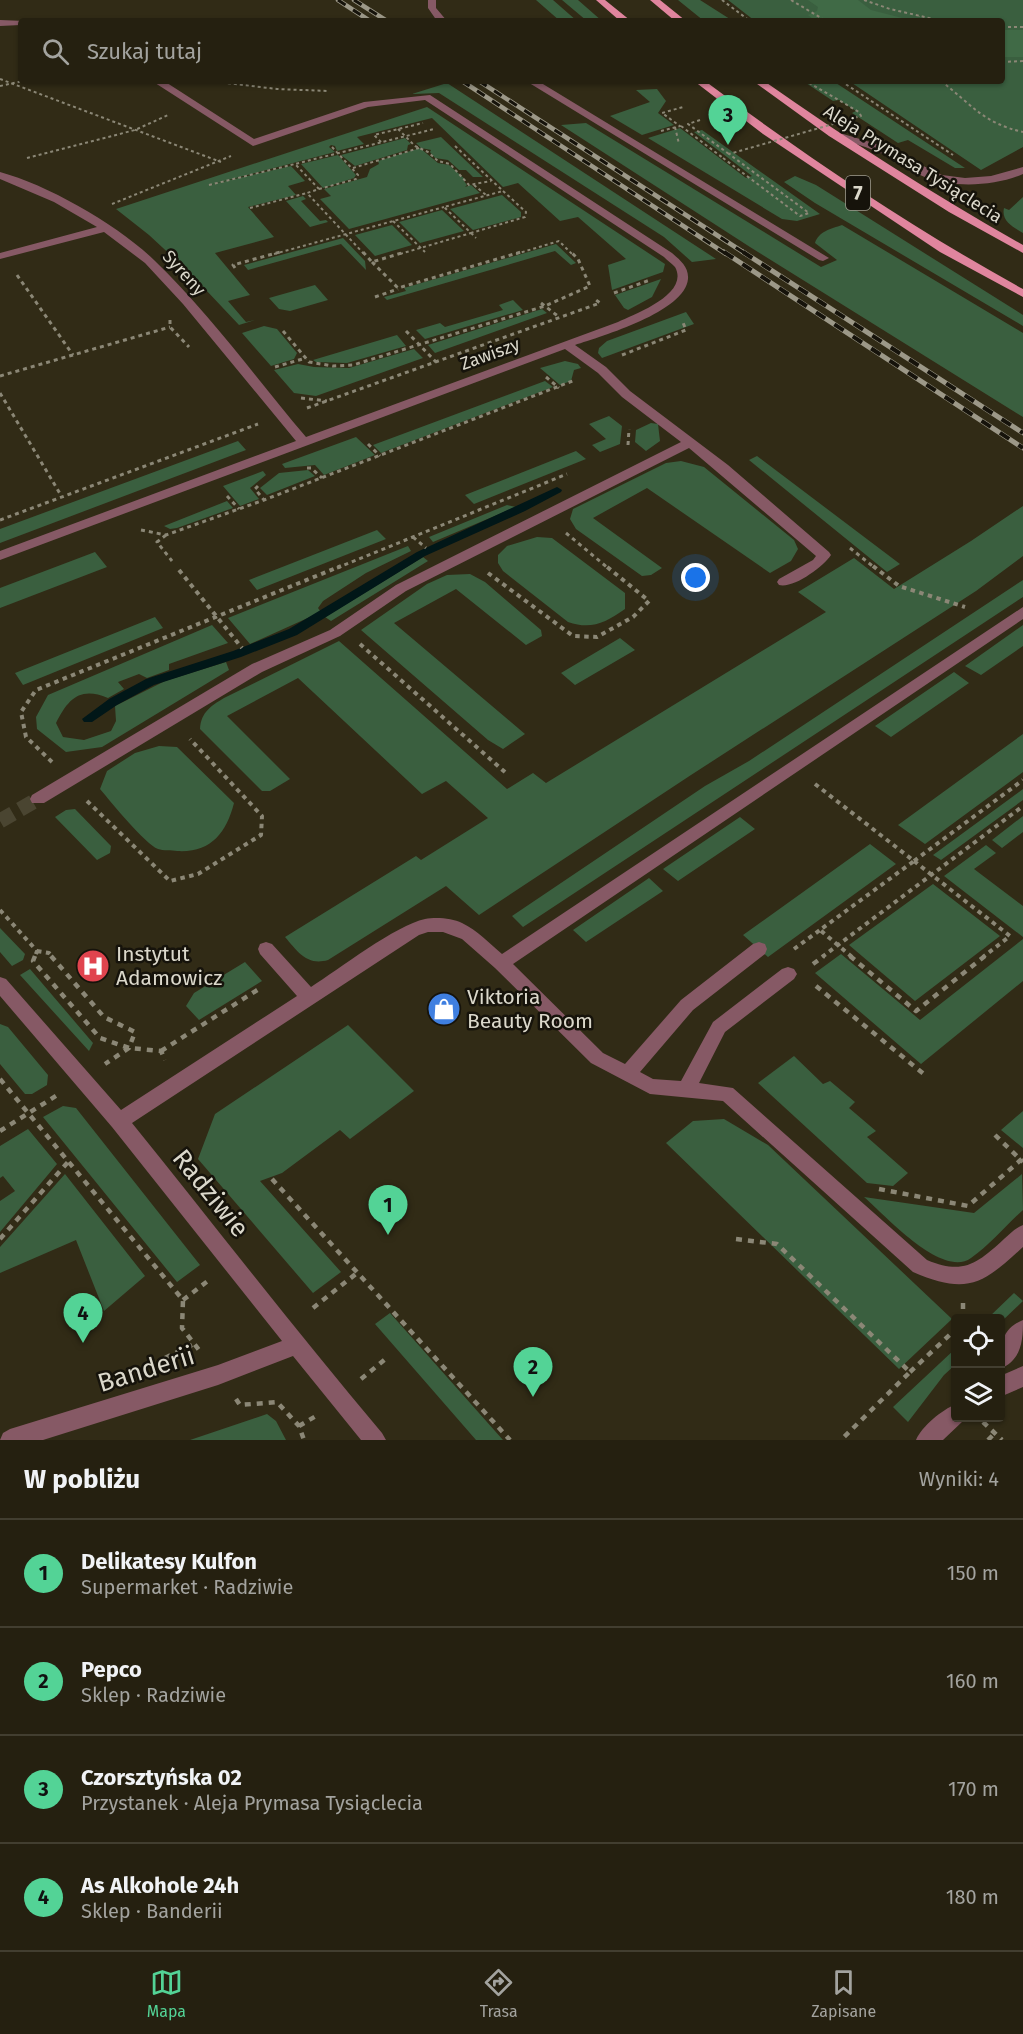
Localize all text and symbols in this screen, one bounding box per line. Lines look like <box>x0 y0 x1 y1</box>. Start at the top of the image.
search box <box>18 18 1005 84</box>
icon: search <box>39 35 72 68</box>
text: Szukaj tutaj <box>87 38 202 65</box>
pin: 3 <box>708 96 748 145</box>
street label: Aleja Prymasa Tysiąclecia <box>820 100 1006 228</box>
road number: 7 <box>846 176 870 210</box>
street label: Syreny <box>158 246 210 301</box>
street label: Zawiszy <box>457 333 523 375</box>
your location <box>681 563 710 592</box>
place label: Instytut Adamowicz <box>116 941 222 991</box>
hospital icon: Instytut Adamowicz <box>75 948 111 984</box>
place label: Viktoria Beauty Room <box>467 984 593 1034</box>
shop icon: Viktoria Beauty Room <box>426 991 462 1027</box>
street label: Radziwie <box>166 1143 255 1243</box>
pin: 1 <box>368 1186 408 1235</box>
pin: 4 <box>64 1294 103 1343</box>
map controls <box>951 1314 1005 1422</box>
button: locate <box>951 1314 1005 1368</box>
street label: Banderii <box>94 1340 198 1399</box>
pin: 2 <box>514 1348 552 1397</box>
button: layers <box>951 1368 1005 1422</box>
text: W pobliżu <box>24 1464 140 1495</box>
text: Wyniki: 4 <box>919 1467 999 1491</box>
text: Delikatesy Kulfon <box>81 1548 257 1575</box>
text: 1 <box>39 1561 48 1585</box>
text: 150 m <box>947 1561 999 1585</box>
text: Supermarket · Radziwie <box>81 1575 293 1599</box>
text: Pepco <box>81 1656 142 1683</box>
text: 2 <box>38 1669 49 1693</box>
text: 160 m <box>946 1669 999 1693</box>
text: Sklep · Radziwie <box>81 1683 226 1707</box>
text: Czorsztyńska 02 <box>81 1764 242 1791</box>
text: 3 <box>38 1777 49 1801</box>
text: 170 m <box>948 1777 999 1801</box>
text: Przystanek · Aleja Prymasa Tysiąclecia <box>81 1791 423 1815</box>
text: As Alkohole 24h <box>81 1872 239 1899</box>
text: 4 <box>38 1885 49 1909</box>
text: 180 m <box>946 1885 999 1909</box>
text: Sklep · Banderii <box>81 1899 223 1923</box>
tab: Mapa <box>147 1966 186 2021</box>
tab: Trasa <box>480 1966 518 2021</box>
tab: Zapisane <box>811 1966 876 2021</box>

